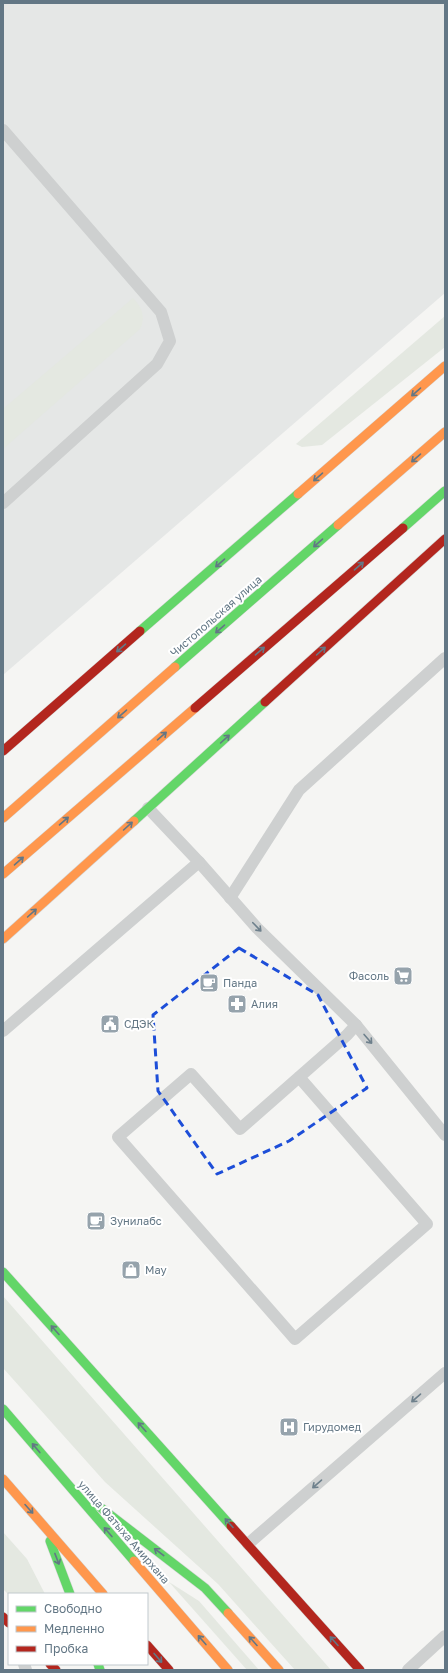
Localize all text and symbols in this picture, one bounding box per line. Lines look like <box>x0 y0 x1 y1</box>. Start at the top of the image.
one-way arrow <box>411 387 421 396</box>
one-way arrow <box>411 453 421 462</box>
one-way arrow <box>312 473 323 482</box>
one-way arrow <box>312 539 323 548</box>
one-way arrow <box>214 558 225 567</box>
one-way arrow <box>353 562 363 571</box>
street label: Чистопольская улица <box>167 572 264 659</box>
one-way arrow <box>214 624 225 633</box>
one-way arrow <box>116 644 127 653</box>
one-way arrow <box>255 647 266 656</box>
one-way arrow <box>316 647 326 656</box>
one-way arrow <box>116 710 127 719</box>
one-way arrow <box>157 732 167 741</box>
one-way arrow <box>220 734 230 743</box>
one-way arrow <box>59 817 69 826</box>
one-way arrow <box>123 822 133 831</box>
one-way arrow <box>13 856 24 865</box>
one-way arrow <box>27 908 37 918</box>
one-way arrow <box>252 922 262 932</box>
supermarket icon: Фасоль <box>392 965 414 987</box>
place label: Фасоль <box>349 969 389 982</box>
cafe icon: Панда <box>198 972 220 994</box>
place label: Панда <box>223 976 257 989</box>
pharmacy icon: Алия <box>226 993 248 1015</box>
place label: Алия <box>251 997 278 1010</box>
public building icon: СДЭК <box>99 1013 121 1035</box>
place label: СДЭК <box>124 1017 155 1030</box>
one-way arrow <box>363 1034 373 1044</box>
cafe icon: Зунилабс <box>85 1210 107 1232</box>
place label: Зунилабс <box>110 1214 162 1227</box>
shop icon: May <box>120 1259 142 1281</box>
place label: May <box>145 1263 167 1276</box>
one-way arrow <box>50 1325 60 1335</box>
one-way arrow <box>410 1394 421 1403</box>
hospital icon: Гирудомед <box>278 1416 300 1438</box>
place label: Гирудомед <box>303 1420 361 1433</box>
one-way arrow <box>138 1422 147 1432</box>
one-way arrow <box>32 1443 41 1454</box>
street label: улица Фатыха Амирхана <box>76 1477 173 1586</box>
one-way arrow <box>312 1479 323 1488</box>
one-way arrow <box>24 1503 33 1513</box>
one-way arrow <box>224 1518 233 1529</box>
one-way arrow <box>103 1526 112 1537</box>
one-way arrow <box>154 1547 165 1556</box>
one-way arrow <box>53 1553 61 1565</box>
legend <box>8 1593 148 1665</box>
text: Свободно <box>44 1601 102 1616</box>
text: Медленно <box>44 1621 104 1636</box>
one-way arrow <box>198 1636 207 1646</box>
one-way arrow <box>248 1636 257 1646</box>
one-way arrow <box>330 1636 339 1646</box>
text: Пробка <box>44 1641 88 1656</box>
one-way arrow <box>153 1652 162 1663</box>

